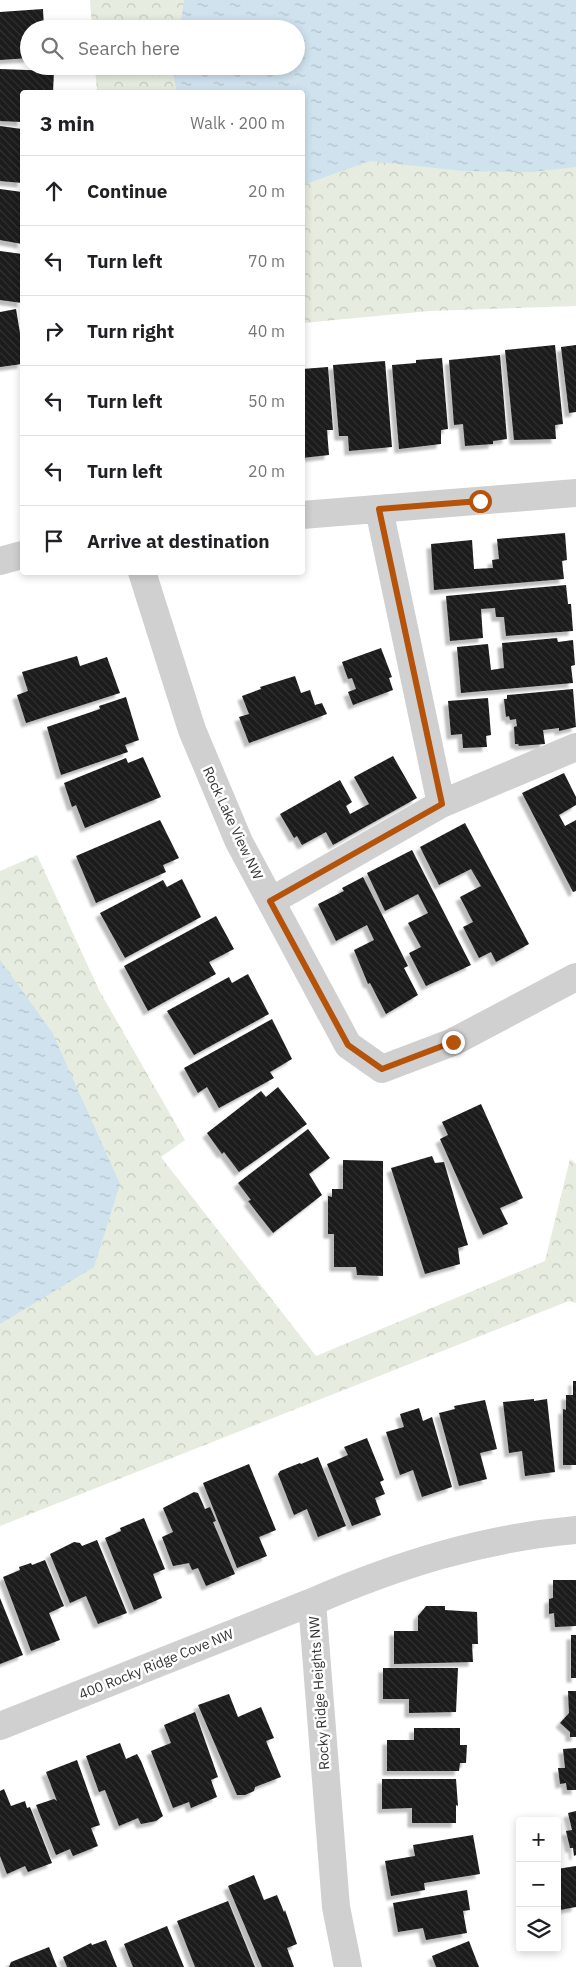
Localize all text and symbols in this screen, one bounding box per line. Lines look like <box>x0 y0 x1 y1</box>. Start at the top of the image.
search box <box>20 20 305 75</box>
icon: search <box>38 34 66 62</box>
text: Search here <box>78 36 180 60</box>
text: 3 min <box>40 109 95 137</box>
text: Walk · 200 m <box>190 113 285 133</box>
icon: ahead <box>40 177 68 205</box>
text: Continue <box>87 179 167 203</box>
text: 20 m <box>248 181 285 201</box>
icon: left <box>40 247 68 275</box>
text: Turn left <box>87 249 163 273</box>
text: 70 m <box>248 251 285 271</box>
icon: right <box>40 317 68 345</box>
text: Turn right <box>87 319 174 343</box>
text: 40 m <box>248 321 285 341</box>
icon: left <box>40 387 68 415</box>
text: Turn left <box>87 389 163 413</box>
text: 50 m <box>248 391 285 411</box>
icon: left <box>40 457 68 485</box>
text: Turn left <box>87 459 163 483</box>
text: 20 m <box>248 461 285 481</box>
route start <box>469 490 492 513</box>
icon: arrive <box>40 527 68 555</box>
text: Arrive at destination <box>87 529 270 553</box>
street label: Rock Lake View NW <box>199 763 267 883</box>
route end <box>442 1031 465 1054</box>
street label: Rocky Ridge Heights NW <box>305 1615 333 1770</box>
street label: 400 Rocky Ridge Cove NW <box>76 1625 236 1703</box>
map controls <box>516 1817 561 1952</box>
button: + <box>516 1817 561 1862</box>
button: − <box>516 1862 561 1907</box>
button: layers <box>516 1907 561 1952</box>

